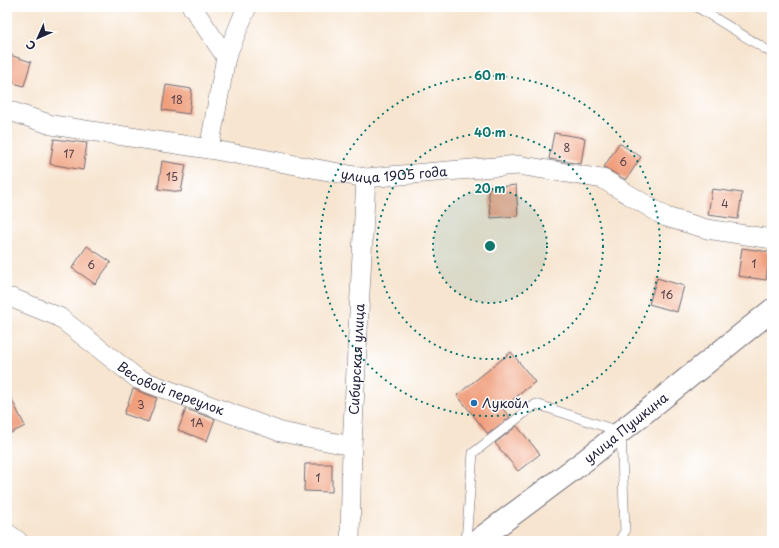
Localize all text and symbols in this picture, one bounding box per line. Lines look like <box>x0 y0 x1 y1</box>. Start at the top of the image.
north arrow <box>18 18 58 58</box>
text: С <box>22 36 40 54</box>
text: 60 m <box>474 66 506 84</box>
house number: 18 <box>171 91 183 108</box>
text: 40 m <box>474 123 506 141</box>
house number: 8 <box>564 139 571 156</box>
house number: 17 <box>64 145 75 162</box>
house number: 6 <box>619 153 627 170</box>
street label: улица 1905 года <box>339 161 449 187</box>
house number: 15 <box>166 168 178 185</box>
text: 20 m <box>474 179 506 197</box>
house number: 4 <box>721 195 729 212</box>
centre of rings <box>483 239 497 253</box>
house number: 1 <box>752 255 757 272</box>
house number: 6 <box>87 256 95 273</box>
house number: 16 <box>661 286 674 303</box>
street label: Сибирская улица <box>344 302 368 415</box>
street label: Весовой переулок <box>114 356 228 419</box>
street label: улица Пушкина <box>579 387 672 467</box>
place label: Лукойл <box>482 393 529 412</box>
house number: 3 <box>137 396 145 413</box>
marker: Лукойл <box>469 398 479 408</box>
house number: 1А <box>190 414 204 431</box>
house number: 1 <box>316 469 321 486</box>

